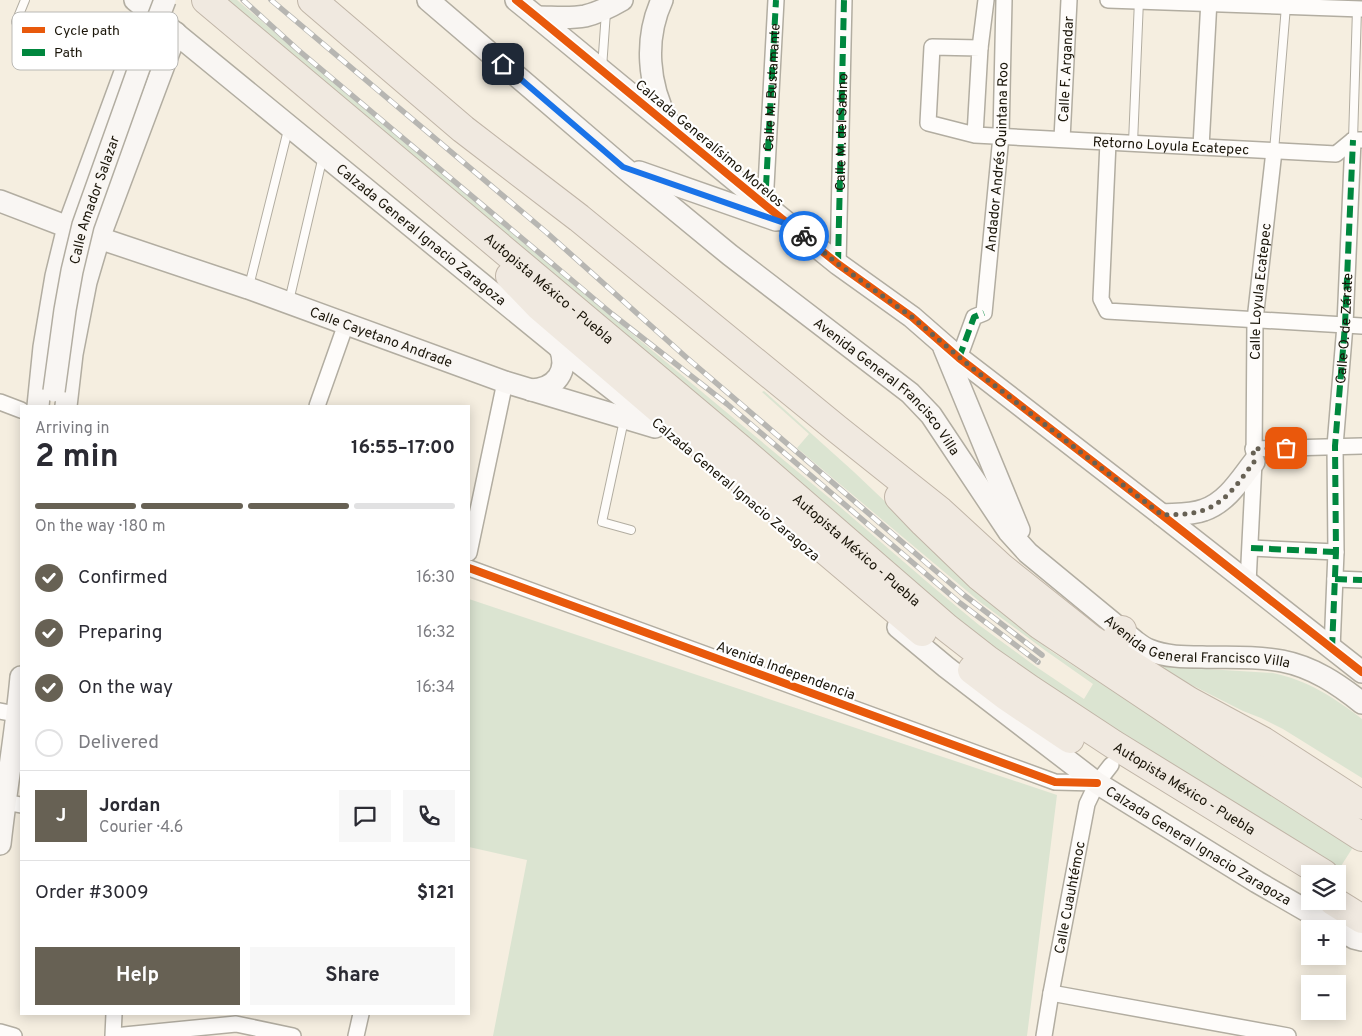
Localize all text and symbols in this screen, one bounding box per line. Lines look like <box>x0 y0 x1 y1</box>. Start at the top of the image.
legend <box>12 12 178 70</box>
street label: Calle F. Argandar <box>1056 15 1078 123</box>
text: Cycle path <box>54 23 120 40</box>
street label: Calle M. Bustamante <box>761 23 785 152</box>
pin <box>482 43 524 85</box>
text: Path <box>54 45 83 62</box>
icon: home <box>489 50 517 78</box>
street label: Andador Andrés Quintana Roo <box>983 62 1013 253</box>
street label: Calle M. del Sabino <box>833 73 852 191</box>
street label: Calzada Generalísimo Morelos <box>631 77 787 211</box>
street label: Calle Amador Salazar <box>67 133 124 266</box>
street label: Retorno Loyula Ecatepec <box>1092 134 1250 159</box>
street label: Calzada General Ignacio Zaragoza <box>332 161 509 310</box>
courier <box>779 211 829 261</box>
icon: bike <box>790 222 818 250</box>
street label: Calle Loyula Ecatepec <box>1248 222 1276 360</box>
street label: Autopista México - Puebla <box>480 230 616 348</box>
street label: Calle O. de Zárate <box>1333 273 1357 385</box>
street label: Calle Cayetano Andrade <box>307 304 454 372</box>
street label: Avenida General Francisco Villa <box>809 315 963 459</box>
street label: Calzada General Ignacio Zaragoza <box>647 415 823 566</box>
text: Arriving in <box>35 419 110 439</box>
pin <box>1265 427 1307 469</box>
icon: bag <box>1272 434 1300 462</box>
text: 16:55–17:00 <box>351 436 455 460</box>
text: 2 min <box>35 438 119 478</box>
street label: Autopista México - Puebla <box>788 491 923 611</box>
text: On the way · 180 m <box>35 517 166 537</box>
icon: check <box>35 564 63 592</box>
text: Confirmed <box>78 566 168 590</box>
text: 16:30 <box>416 568 455 588</box>
street label: Avenida General Francisco Villa <box>1100 612 1292 673</box>
icon: check <box>35 619 63 647</box>
text: Preparing <box>78 621 162 645</box>
text: 16:32 <box>417 623 455 643</box>
street label: Avenida Independencia <box>714 638 857 704</box>
icon: check <box>35 674 63 702</box>
text: On the way <box>78 676 173 700</box>
text: 16:34 <box>416 678 455 698</box>
text: Delivered <box>78 731 159 755</box>
street label: Autopista México - Puebla <box>1110 739 1258 840</box>
street label: Calzada General Ignacio Zaragoza <box>1102 783 1294 910</box>
button: chat <box>339 790 391 842</box>
button: phone <box>403 790 455 842</box>
text: Jordan <box>99 794 161 818</box>
text: J <box>56 804 66 828</box>
text: Courier · 4.6 <box>99 818 183 838</box>
street label: Calle Cuauhtémoc <box>1052 840 1090 955</box>
map controls <box>1301 865 1346 1020</box>
button: layers <box>1301 865 1346 910</box>
text: Order #3009 <box>35 881 149 905</box>
text: $121 <box>417 881 455 905</box>
button: + <box>1301 920 1346 965</box>
button: Help <box>35 947 240 1005</box>
button: Share <box>250 947 455 1005</box>
button: − <box>1301 975 1346 1020</box>

